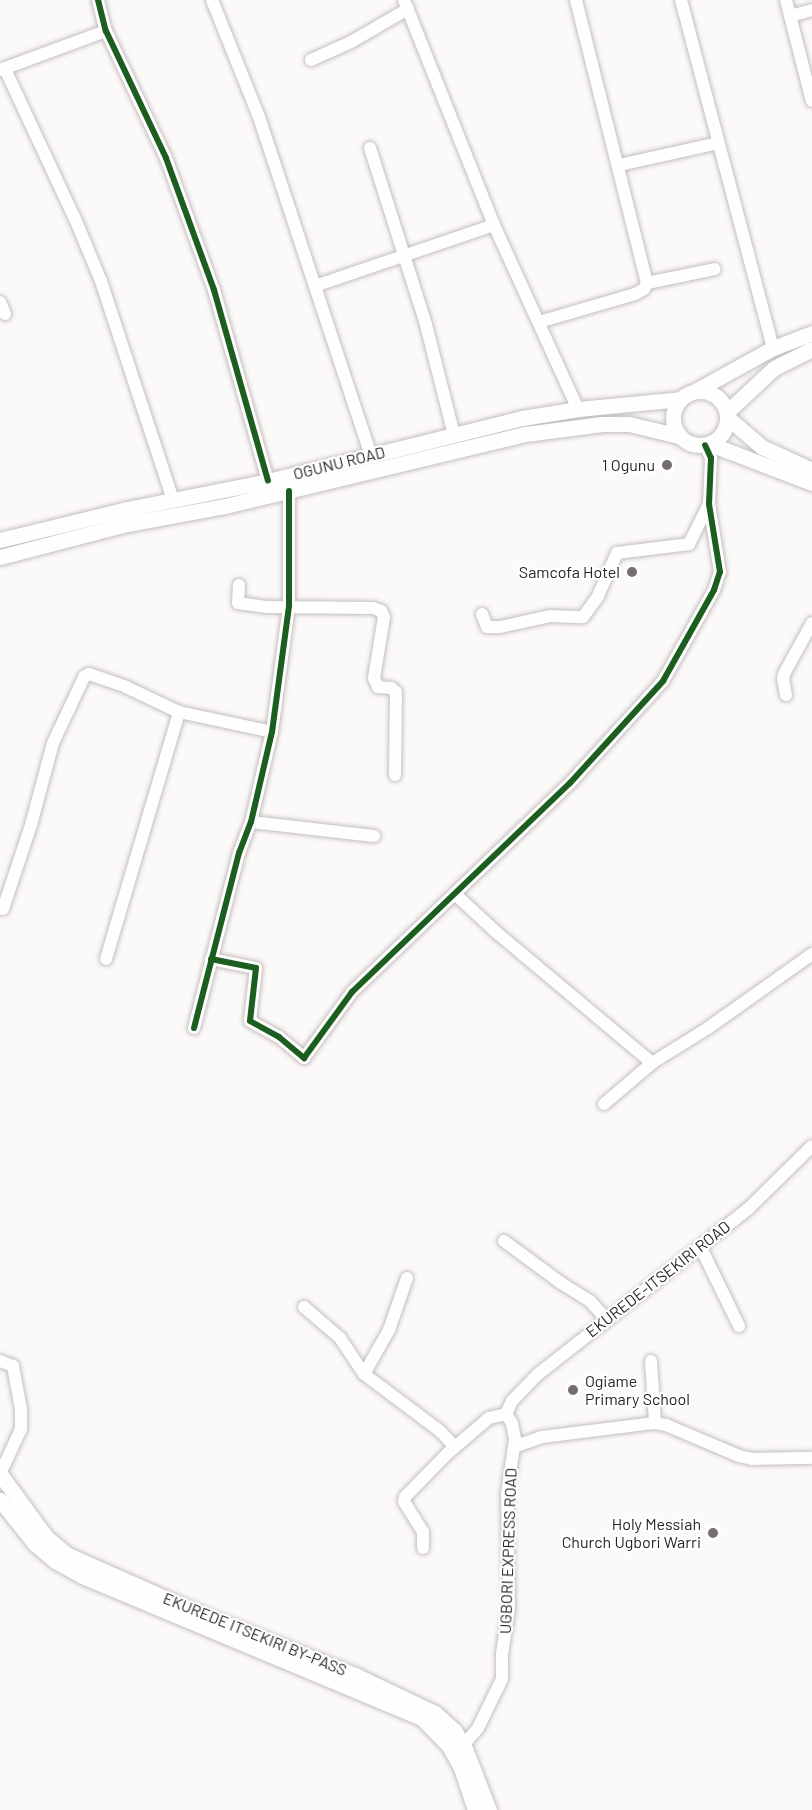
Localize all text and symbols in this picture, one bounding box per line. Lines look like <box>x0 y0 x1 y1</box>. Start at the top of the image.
street label: OGUNU ROAD <box>291 442 387 484</box>
place label: 1 Ogunu <box>602 455 655 475</box>
marker: 1 Ogunu <box>660 458 674 472</box>
place label: Samcofa Hotel <box>519 562 620 582</box>
marker: Samcofa Hotel <box>625 565 639 579</box>
street label: EKUREDE-ITSEKIRI ROAD <box>582 1217 734 1341</box>
place label: Ogiame Primary School <box>585 1371 690 1409</box>
marker: Ogiame Primary School <box>566 1383 580 1397</box>
street label: UGBORI EXPRESS ROAD <box>496 1468 520 1634</box>
place label: Holy Messiah Church Ugbori Warri <box>562 1514 701 1552</box>
marker: Holy Messiah Church Ugbori Warri <box>706 1526 720 1540</box>
street label: EKUREDE ITSEKIRI BY-PASS <box>160 1588 350 1680</box>

